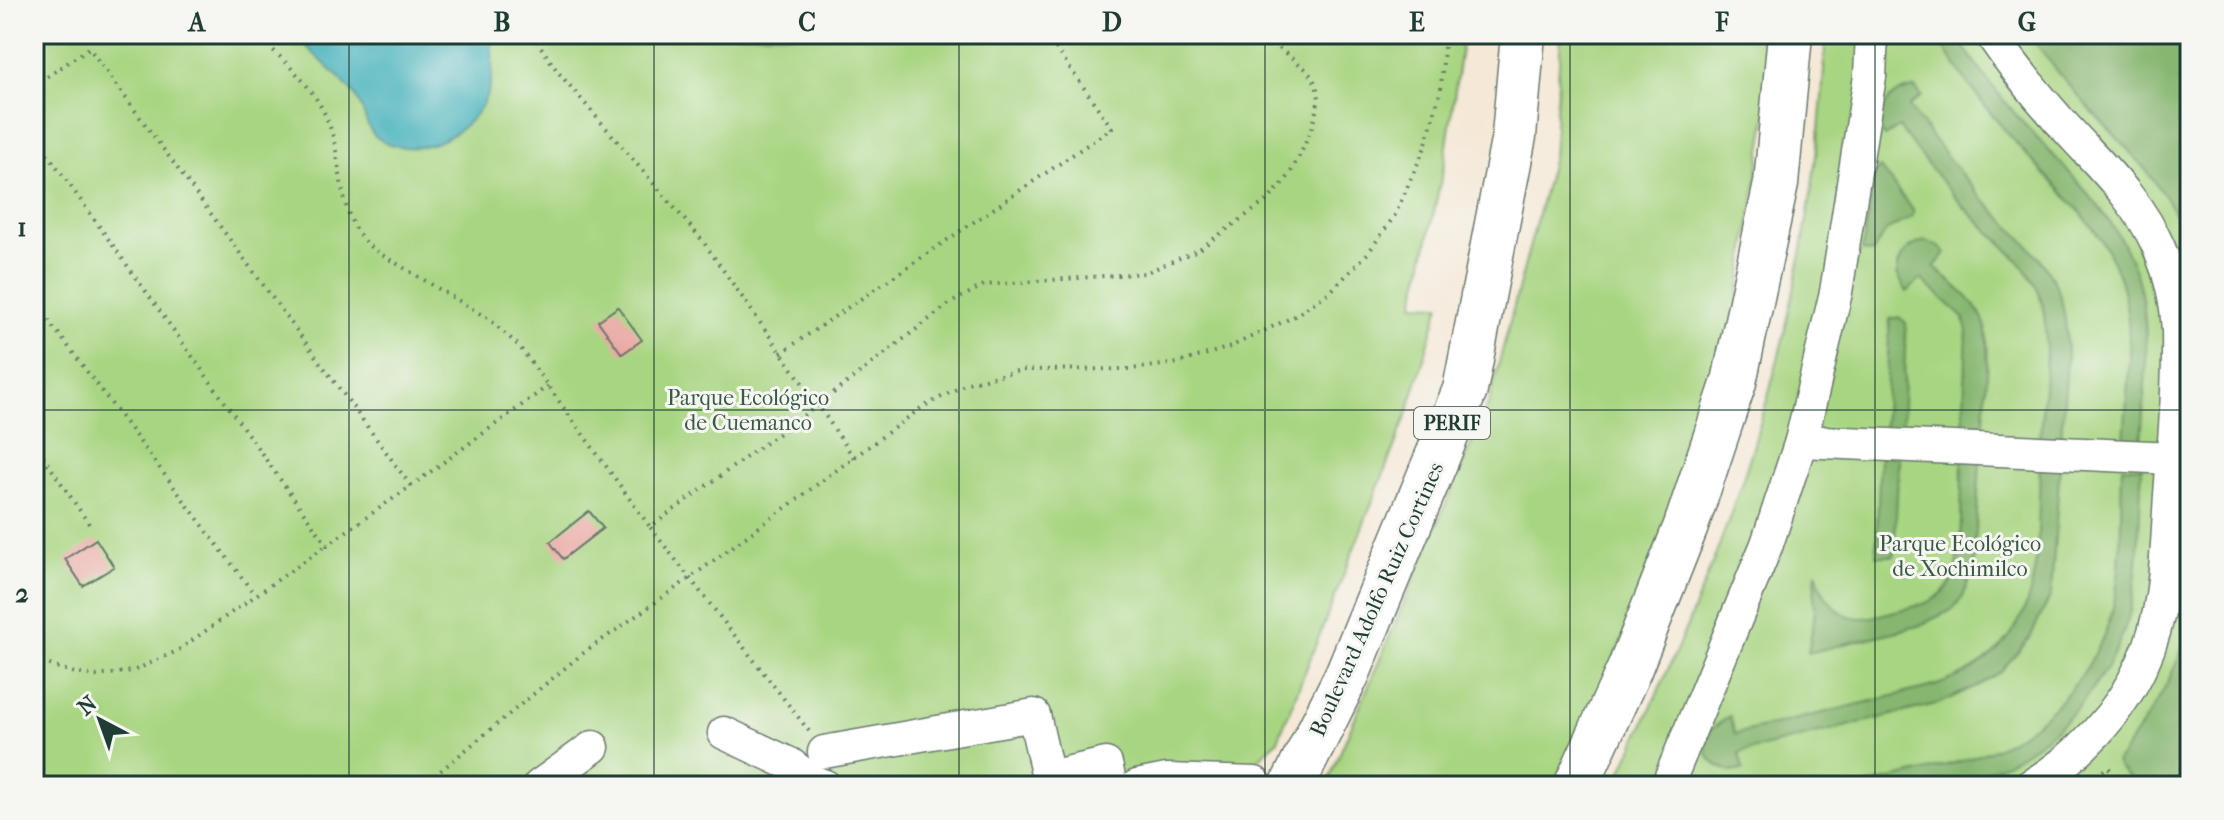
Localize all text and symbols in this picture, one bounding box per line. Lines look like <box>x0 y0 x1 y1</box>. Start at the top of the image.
text: A <box>187 7 207 38</box>
text: B <box>494 7 511 38</box>
text: C <box>798 7 816 38</box>
text: D <box>1102 7 1122 38</box>
text: E <box>1409 7 1425 38</box>
text: F <box>1714 7 1729 38</box>
text: G <box>2018 7 2036 38</box>
text: 1 <box>17 212 27 243</box>
park label: Parque Ecológico de Cuemanco <box>667 385 829 436</box>
road number: PERIF <box>1414 407 1490 439</box>
street label: Boulevard Adolfo Ruiz Cortines <box>1305 458 1449 741</box>
park label: Parque Ecológico de Xochimilco <box>1879 531 2041 582</box>
text: 2 <box>15 578 29 609</box>
north arrow <box>60 680 140 760</box>
text: N <box>73 690 103 721</box>

